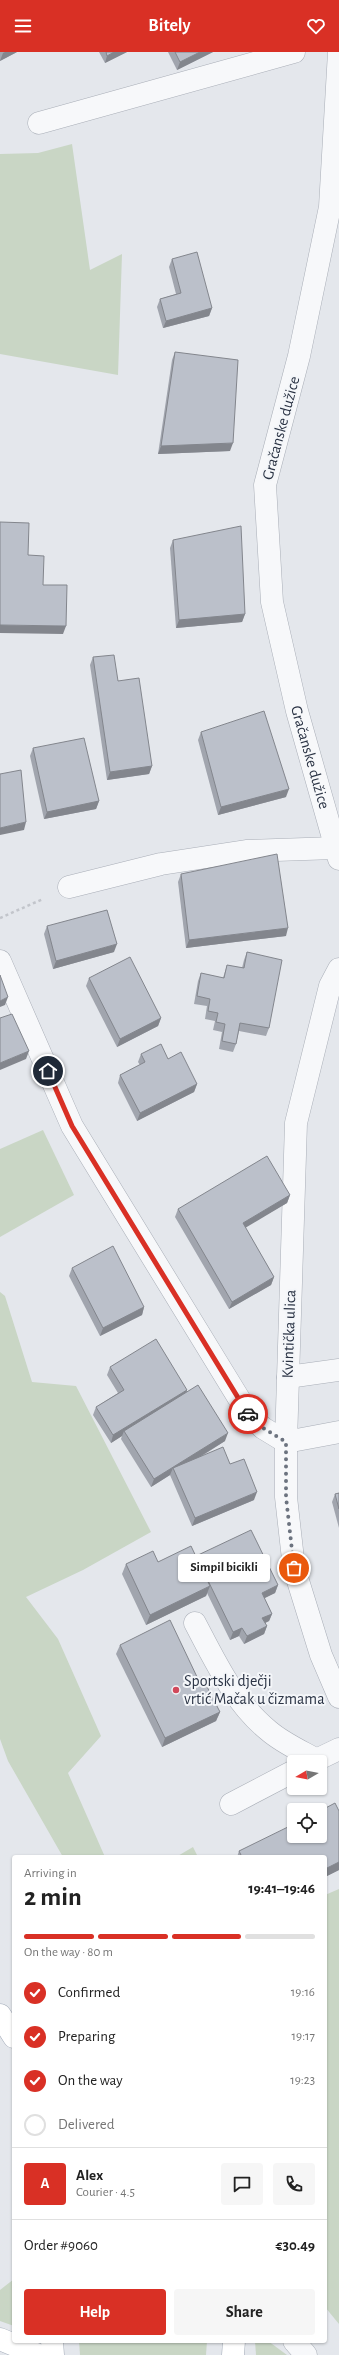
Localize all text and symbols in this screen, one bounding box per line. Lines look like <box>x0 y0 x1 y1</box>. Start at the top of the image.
icon: menu <box>12 15 34 37</box>
icon: heart <box>305 15 327 37</box>
text: Bitely <box>148 17 191 35</box>
street label: Gračanske dužice <box>259 374 303 482</box>
street label: Gračanske dužice <box>288 704 332 811</box>
pin <box>31 1054 65 1088</box>
icon: home <box>37 1060 59 1082</box>
street label: Kvintička ulica <box>279 1289 299 1379</box>
courier <box>228 1394 268 1434</box>
icon: car <box>237 1403 259 1425</box>
pin <box>277 1551 311 1585</box>
callout: Simpil bicikli <box>178 1554 270 1582</box>
icon: bag <box>283 1557 305 1579</box>
text: Simpil bicikli <box>190 1561 258 1574</box>
place label: Sportski dječji vrtić Mačak u čizmama <box>184 1673 325 1707</box>
marker: Sportski dječji vrtić Mačak u čizmama <box>171 1685 181 1695</box>
north arrow <box>287 1755 327 1795</box>
map controls <box>287 1755 327 1843</box>
button: locate <box>287 1803 327 1843</box>
text: Arriving in <box>24 1867 77 1880</box>
text: 19:41–19:46 <box>248 1881 315 1896</box>
text: 2 min <box>24 1884 82 1910</box>
text: On the way · 80 m <box>24 1946 113 1959</box>
icon: check <box>24 1982 46 2004</box>
text: Confirmed <box>58 1985 120 2000</box>
text: 19:16 <box>291 1986 315 1999</box>
icon: check <box>24 2026 46 2048</box>
text: Preparing <box>58 2029 115 2044</box>
text: 19:17 <box>292 2030 315 2043</box>
icon: check <box>24 2070 46 2092</box>
text: On the way <box>58 2073 123 2088</box>
text: 19:23 <box>290 2074 315 2087</box>
text: Delivered <box>58 2117 115 2132</box>
button: chat <box>221 2163 263 2205</box>
button: phone <box>273 2163 315 2205</box>
text: Alex <box>76 2168 103 2183</box>
text: A <box>40 2176 50 2191</box>
text: Courier · 4.5 <box>76 2186 135 2199</box>
text: Order #9060 <box>24 2238 98 2253</box>
text: €30.49 <box>275 2238 315 2253</box>
button: Help <box>24 2289 166 2335</box>
button: Share <box>174 2289 315 2335</box>

